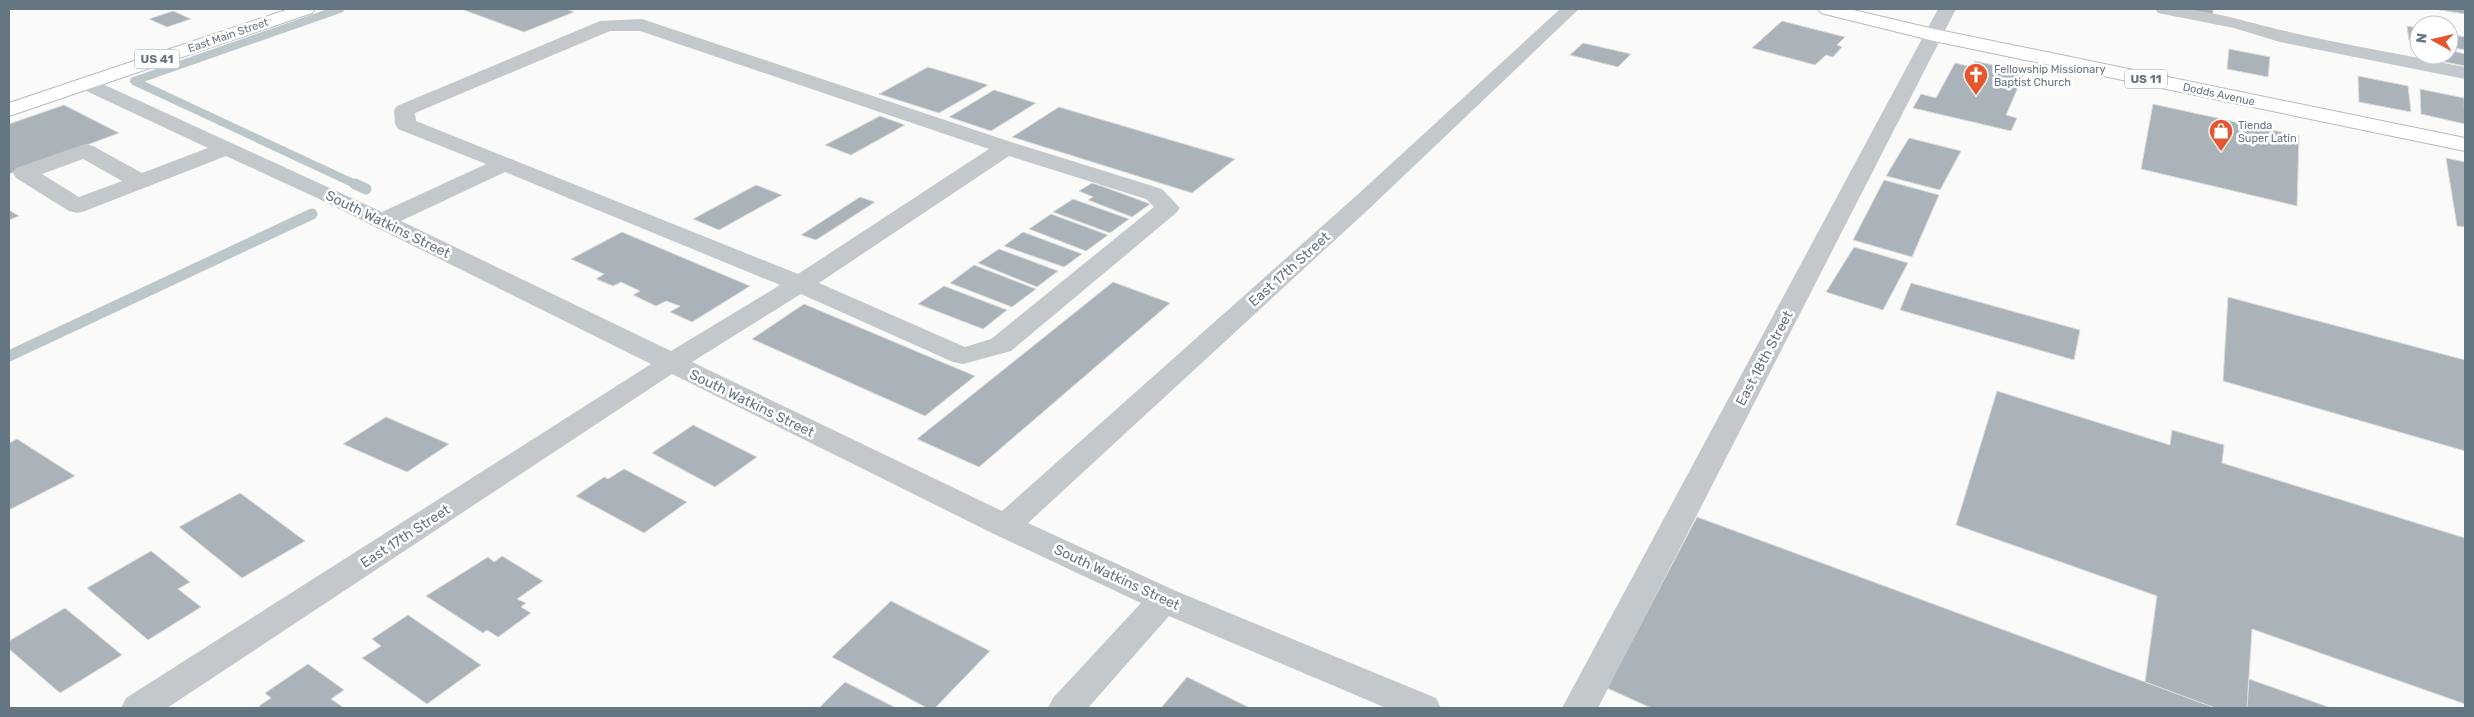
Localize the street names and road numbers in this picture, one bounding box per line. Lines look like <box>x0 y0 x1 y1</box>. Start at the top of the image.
street label: East Main Street <box>186 15 271 55</box>
road number: US 41 <box>134 50 180 68</box>
road number: US 11 <box>2125 70 2167 88</box>
street label: Dodds Avenue <box>2182 80 2256 108</box>
street label: South Watkins Street <box>323 187 453 262</box>
street label: East 17th Street <box>1245 228 1334 310</box>
street label: East 18th Street <box>1732 307 1797 409</box>
street label: South Watkins Street <box>687 366 817 441</box>
street label: East 17th Street <box>357 501 454 572</box>
street label: South Watkins Street <box>1051 541 1183 614</box>

